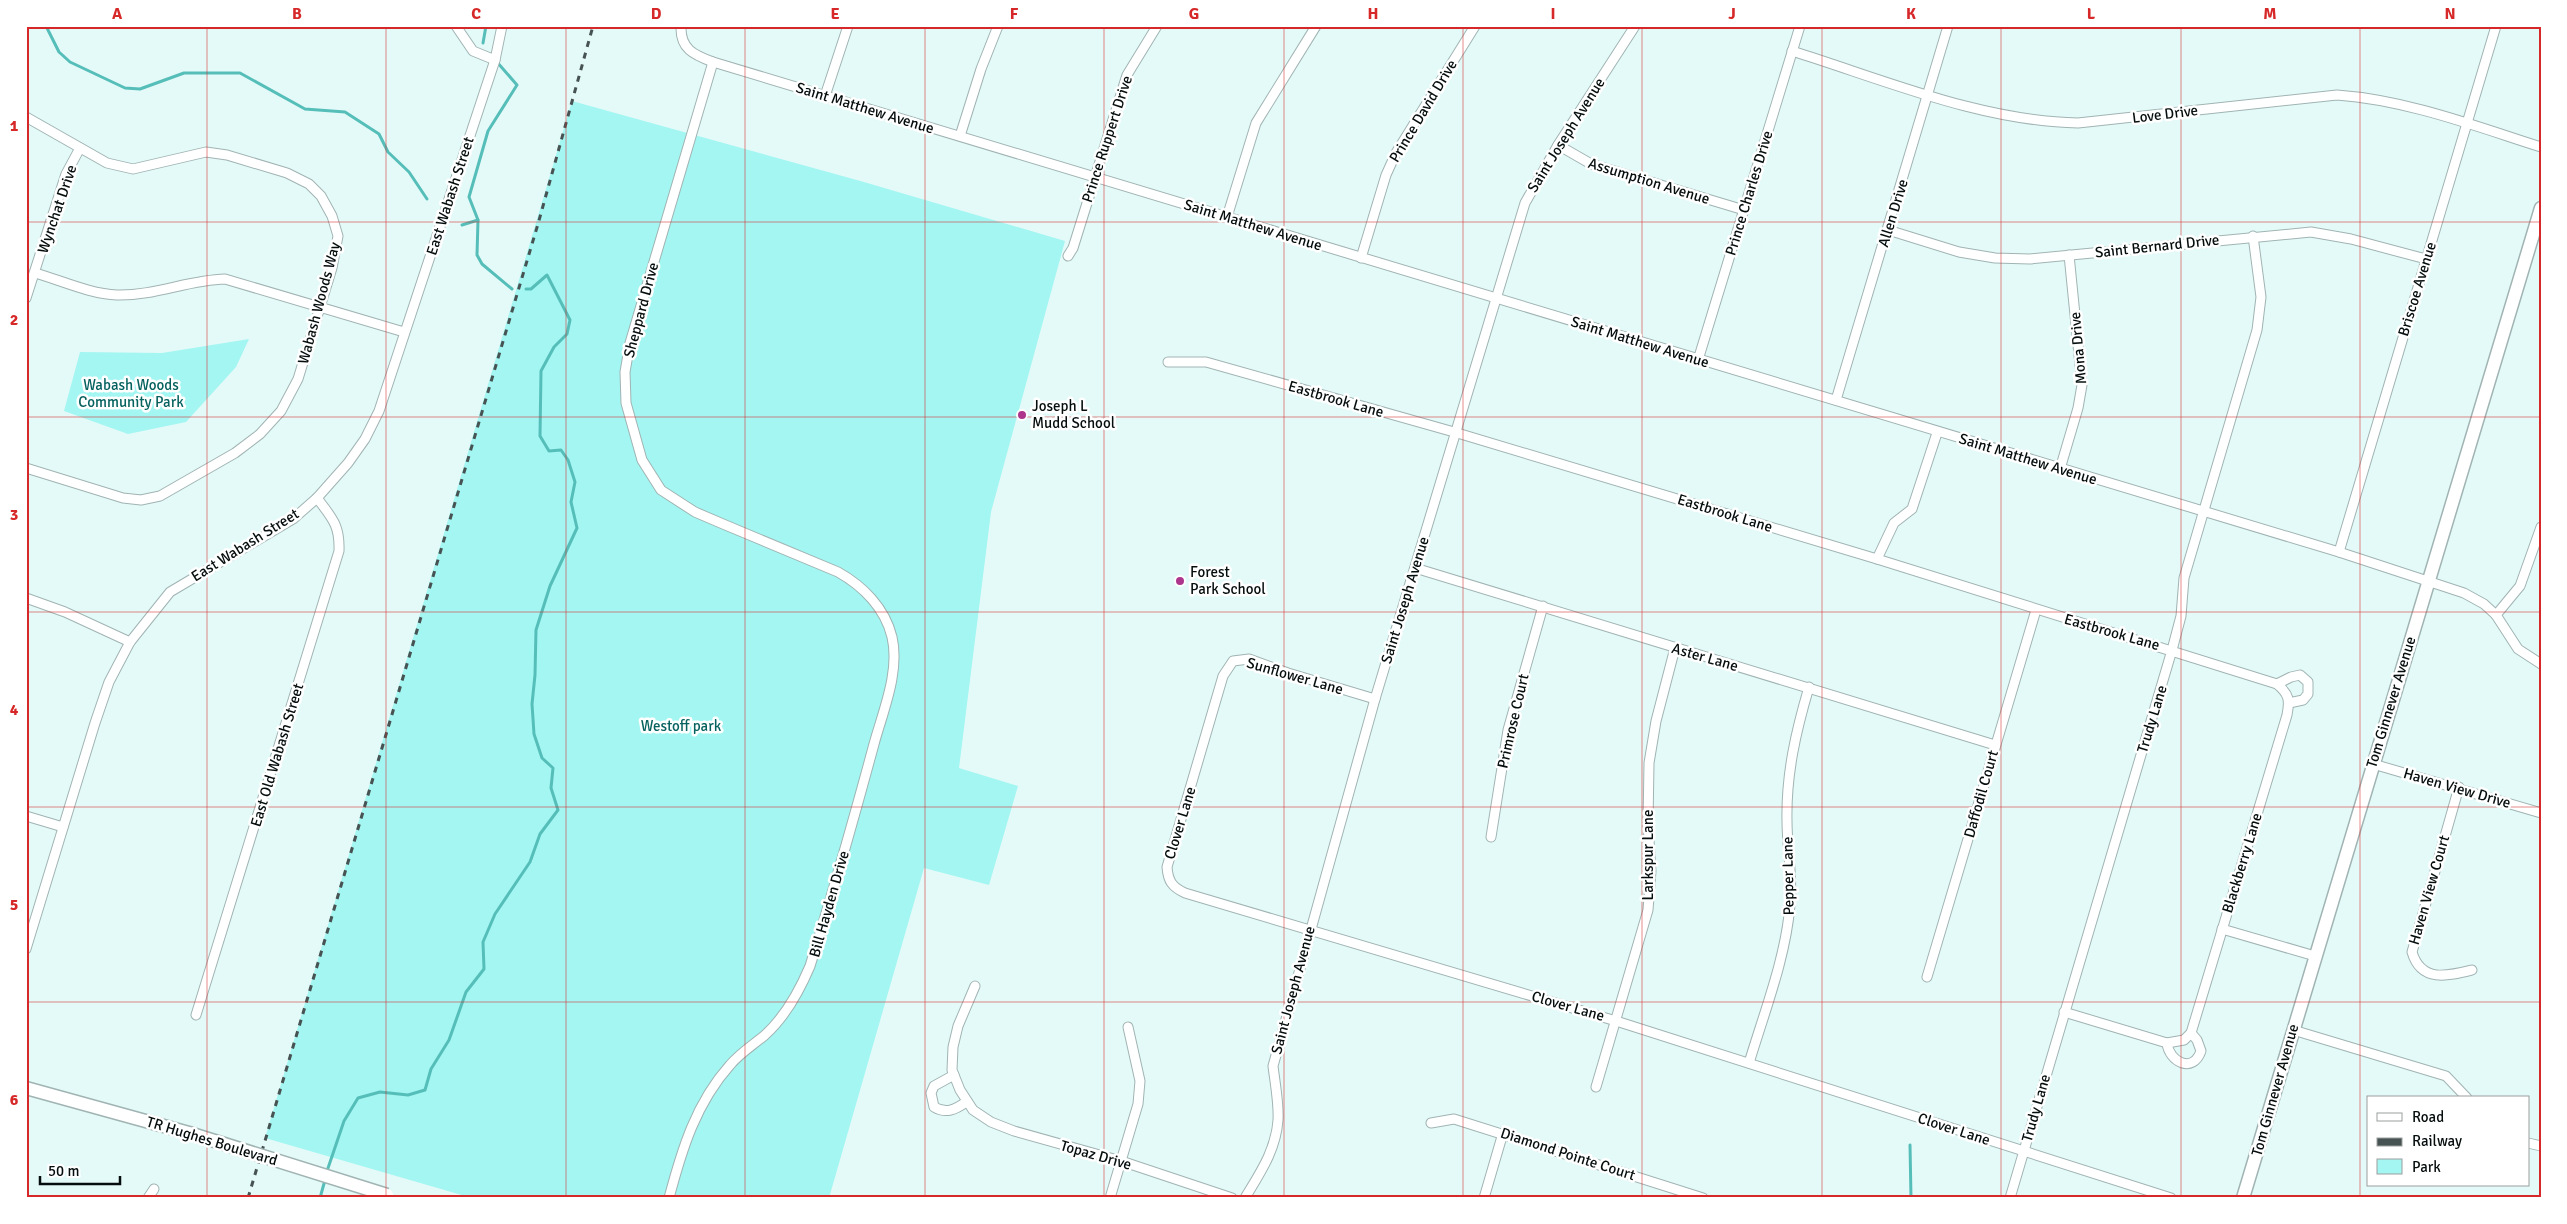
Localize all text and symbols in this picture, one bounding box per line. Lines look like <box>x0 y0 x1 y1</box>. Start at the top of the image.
text: A <box>112 4 123 24</box>
text: B <box>292 4 302 24</box>
text: C <box>471 4 481 24</box>
text: D <box>651 4 662 24</box>
text: E <box>830 4 840 24</box>
text: F <box>1010 4 1019 24</box>
text: G <box>1189 4 1199 24</box>
text: H <box>1368 4 1378 24</box>
text: I <box>1550 4 1556 24</box>
text: J <box>1728 4 1736 24</box>
text: K <box>1906 4 1916 24</box>
text: L <box>2087 4 2096 24</box>
text: M <box>2263 4 2277 24</box>
text: N <box>2444 4 2456 24</box>
street label: Prince David Drive <box>1385 56 1461 166</box>
street label: Prince Ruppert Drive <box>1078 73 1136 205</box>
street label: Saint Joseph Avenue <box>1523 74 1609 196</box>
street label: Saint Matthew Avenue <box>794 78 936 138</box>
street label: Love Drive <box>2131 101 2199 127</box>
text: 1 <box>10 116 19 136</box>
street label: Prince Charles Drive <box>1721 128 1777 258</box>
street label: East Wabash Street <box>422 134 478 258</box>
street label: Assumption Avenue <box>1586 154 1712 208</box>
street label: Wynchat Drive <box>33 162 81 256</box>
street label: Allen Drive <box>1874 177 1912 249</box>
street label: Saint Matthew Avenue <box>1182 195 1324 255</box>
street label: Saint Bernard Drive <box>2094 231 2220 261</box>
street label: Wabash Woods Way <box>294 240 344 366</box>
street label: Briscoe Avenue <box>2394 240 2440 338</box>
street label: Sheppard Drive <box>620 260 662 360</box>
text: 2 <box>10 310 18 330</box>
street label: Mona Drive <box>2066 311 2090 385</box>
street label: Saint Matthew Avenue <box>1569 312 1711 372</box>
park label: Wabash Woods Community Park <box>78 376 184 411</box>
street label: Eastbrook Lane <box>1286 377 1386 421</box>
place label: Joseph L Mudd School <box>1032 397 1115 432</box>
marker: Joseph L Mudd School <box>1016 409 1028 421</box>
street label: Saint Matthew Avenue <box>1957 429 2099 489</box>
street label: Eastbrook Lane <box>1675 490 1775 536</box>
text: 3 <box>10 505 18 525</box>
street label: East Wabash Street <box>188 505 302 585</box>
street label: Saint Joseph Avenue <box>1377 534 1433 666</box>
place label: Forest Park School <box>1190 563 1266 598</box>
marker: Forest Park School <box>1174 575 1186 587</box>
street label: Eastbrook Lane <box>2062 610 2162 654</box>
street label: Tom Ginnever Avenue <box>2362 634 2420 770</box>
street label: Aster Lane <box>1670 639 1740 675</box>
street label: Sunflower Lane <box>1245 654 1345 698</box>
street label: Primrose Court <box>1493 672 1533 770</box>
street label: East Old Wabash Street <box>247 681 307 829</box>
street label: Trudy Lane <box>2133 683 2171 755</box>
text: 4 <box>10 700 19 720</box>
park label: Westoff park <box>641 717 722 735</box>
street label: Daffodil Court <box>1960 748 2002 840</box>
street label: Haven View Drive <box>2401 764 2513 812</box>
street label: Clover Lane <box>1160 785 1200 861</box>
street label: Larkspur Lane <box>1639 810 1657 900</box>
street label: Blackberry Lane <box>2218 811 2266 915</box>
street label: Haven View Court <box>2405 833 2453 947</box>
street label: Pepper Lane <box>1778 836 1798 916</box>
street label: Bill Hayden Drive <box>805 849 853 959</box>
text: 5 <box>10 895 18 915</box>
street label: Saint Joseph Avenue <box>1267 924 1319 1056</box>
street label: Clover Lane <box>1530 987 1606 1025</box>
street label: Tom Ginnever Avenue <box>2248 1022 2302 1158</box>
street label: Trudy Lane <box>2018 1072 2054 1144</box>
text: 6 <box>10 1090 19 1110</box>
legend <box>2367 1096 2530 1186</box>
text: Road <box>2412 1108 2444 1126</box>
street label: Clover Lane <box>1916 1109 1992 1149</box>
street label: TR Hughes Boulevard <box>144 1113 280 1169</box>
street label: Diamond Pointe Court <box>1498 1124 1638 1184</box>
text: Railway <box>2412 1132 2462 1150</box>
street label: Topaz Drive <box>1058 1136 1134 1174</box>
scale bar <box>40 1154 120 1186</box>
text: Park <box>2412 1158 2441 1176</box>
text: 50 m <box>48 1162 79 1180</box>

